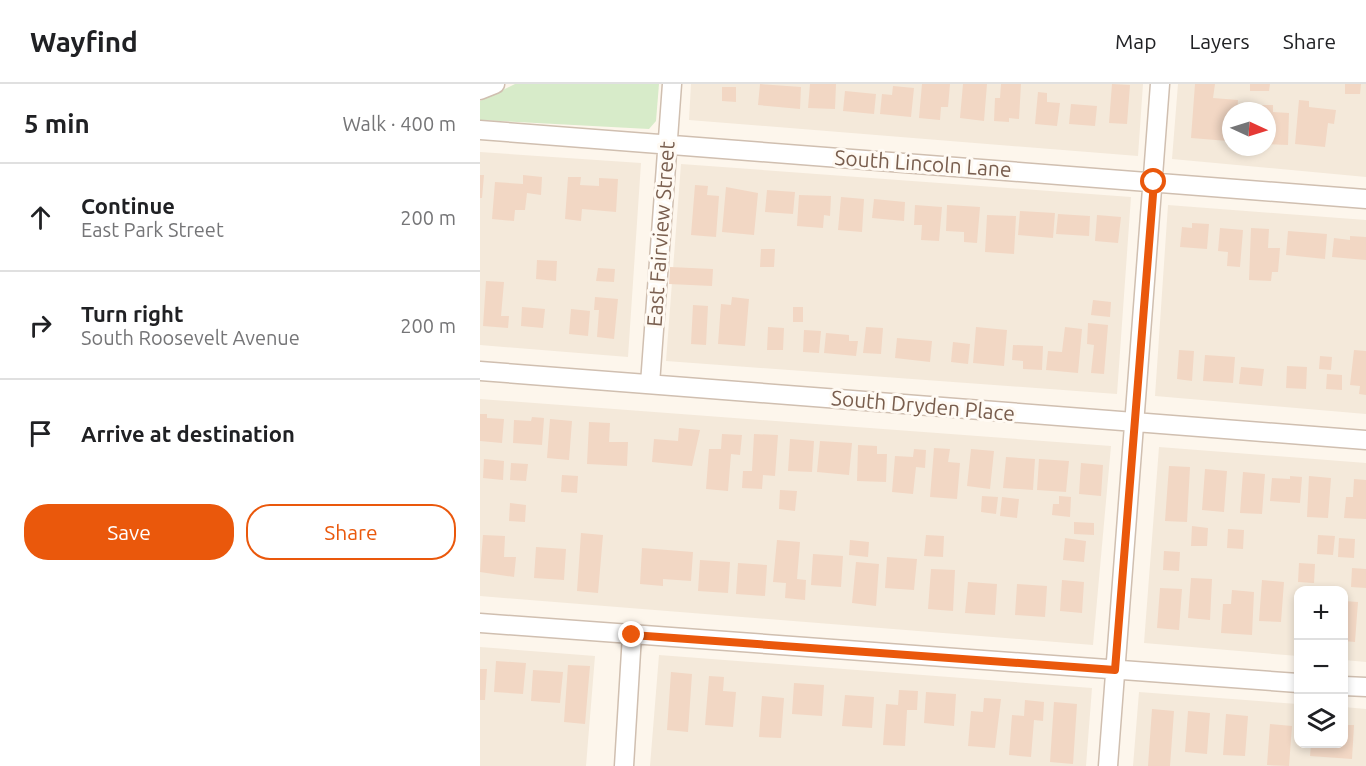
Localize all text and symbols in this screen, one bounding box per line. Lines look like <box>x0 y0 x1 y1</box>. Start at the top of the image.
text: Wayfind <box>30 26 138 57</box>
text: Map <box>1115 29 1156 53</box>
text: Layers <box>1189 29 1250 53</box>
text: Share <box>1283 29 1336 53</box>
north arrow <box>1222 102 1276 156</box>
text: 5 min <box>24 109 90 138</box>
text: Walk · 400 m <box>343 112 456 135</box>
street label: East Fairview Street <box>642 140 678 328</box>
street label: South Lincoln Lane <box>834 145 1012 181</box>
route start <box>1140 168 1166 194</box>
text: Continue <box>81 193 175 218</box>
icon: ahead <box>24 201 57 234</box>
text: 200 m <box>400 206 456 229</box>
text: East Park Street <box>81 218 224 241</box>
text: Turn right <box>81 301 183 326</box>
icon: right <box>24 309 57 342</box>
text: 200 m <box>400 314 456 337</box>
text: South Roosevelt Avenue <box>81 326 300 349</box>
street label: South Dryden Place <box>830 385 1016 425</box>
icon: arrive <box>24 417 57 450</box>
text: Arrive at destination <box>81 421 295 446</box>
button: Save <box>24 504 234 560</box>
button: Share <box>246 504 456 560</box>
map controls <box>1294 586 1348 748</box>
button: + <box>1294 586 1348 640</box>
route end <box>618 621 644 647</box>
button: − <box>1294 640 1348 694</box>
button: layers <box>1294 694 1348 748</box>

